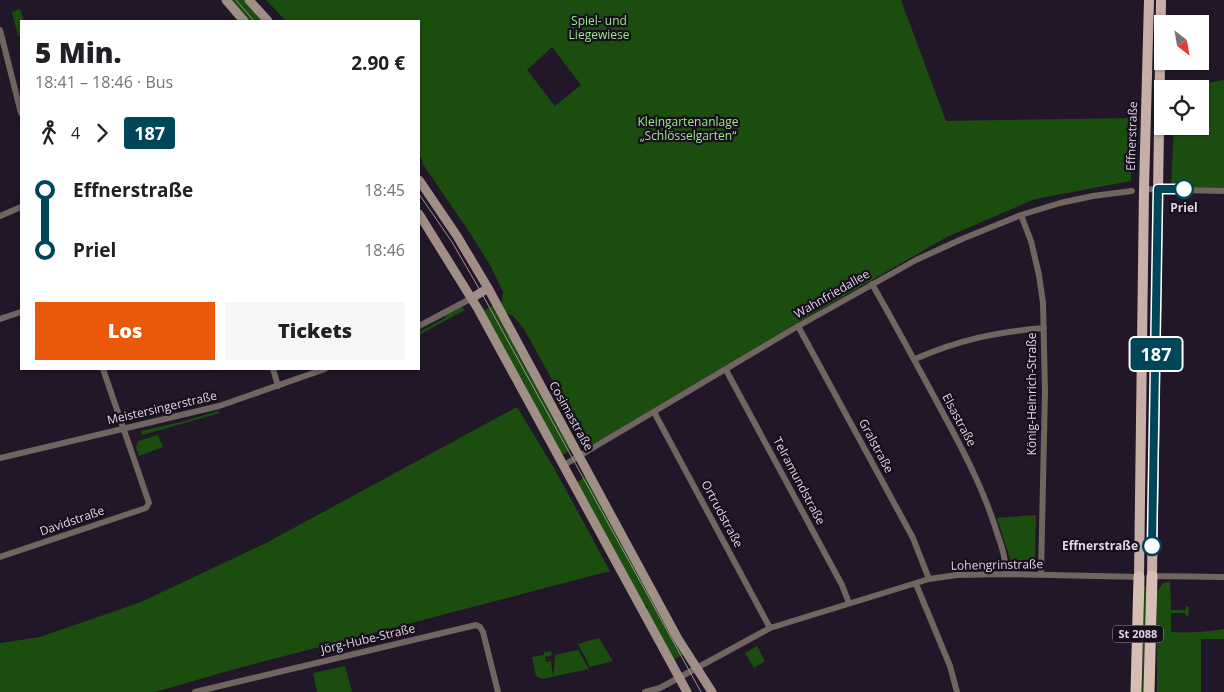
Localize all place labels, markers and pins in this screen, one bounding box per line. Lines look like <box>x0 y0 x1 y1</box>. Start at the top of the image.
marker: Priel <box>1174 179 1194 199</box>
place label: Priel <box>1170 199 1198 216</box>
marker: Effnerstraße <box>1142 536 1162 556</box>
place label: Effnerstraße <box>1062 537 1138 554</box>

